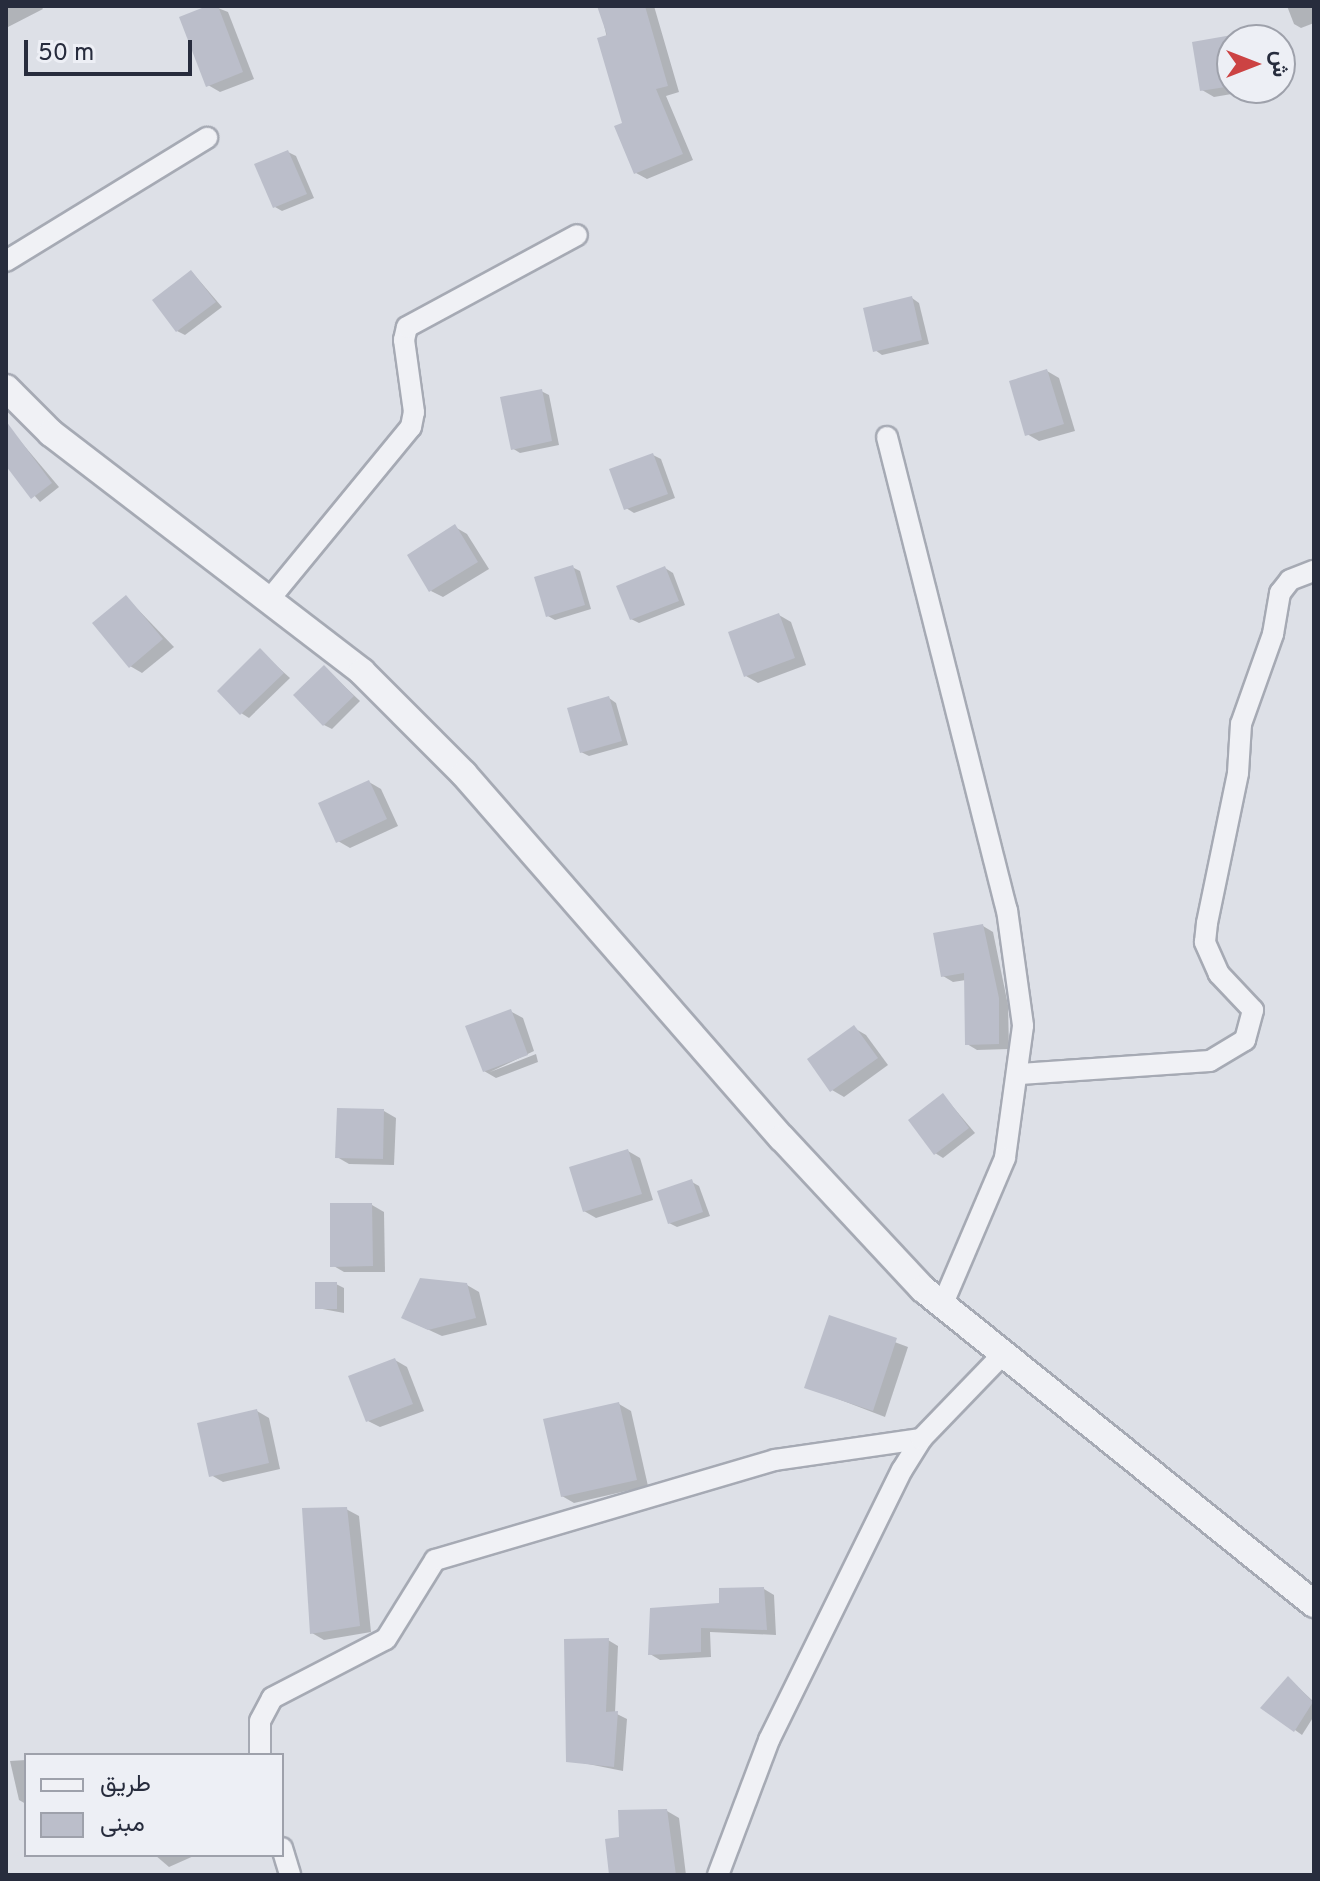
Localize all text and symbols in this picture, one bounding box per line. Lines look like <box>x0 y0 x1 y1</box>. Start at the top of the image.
scale bar <box>28 24 196 74</box>
north arrow <box>1216 24 1296 104</box>
text: 50 m <box>38 39 94 69</box>
text: ش <box>1265 51 1292 77</box>
legend <box>24 1753 284 1857</box>
text: طريق <box>100 1770 151 1800</box>
text: مبنى <box>100 1810 145 1840</box>

